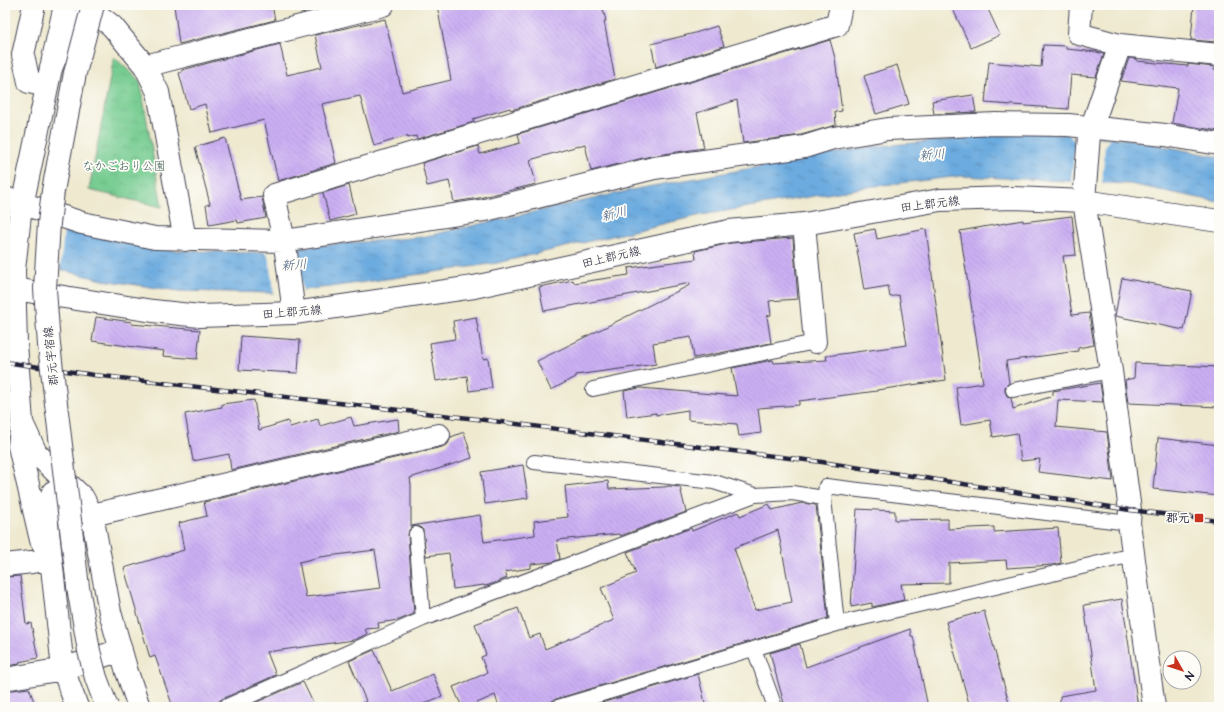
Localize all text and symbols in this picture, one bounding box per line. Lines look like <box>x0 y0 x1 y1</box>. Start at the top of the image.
water label: 新川 <box>918 145 946 165</box>
park label: なかごおり公園 <box>82 158 166 175</box>
street label: 田上郡元線 <box>899 192 961 217</box>
water label: 新川 <box>599 202 629 226</box>
street label: 田上郡元線 <box>580 242 642 273</box>
water label: 新川 <box>280 255 308 275</box>
street label: 田上郡元線 <box>261 301 323 324</box>
street label: 郡元宇宿線 <box>40 325 63 387</box>
place label: 郡元 <box>1166 510 1190 527</box>
marker: 郡元 <box>1193 512 1205 524</box>
north arrow <box>1162 650 1202 690</box>
text: N <box>1181 669 1197 683</box>

